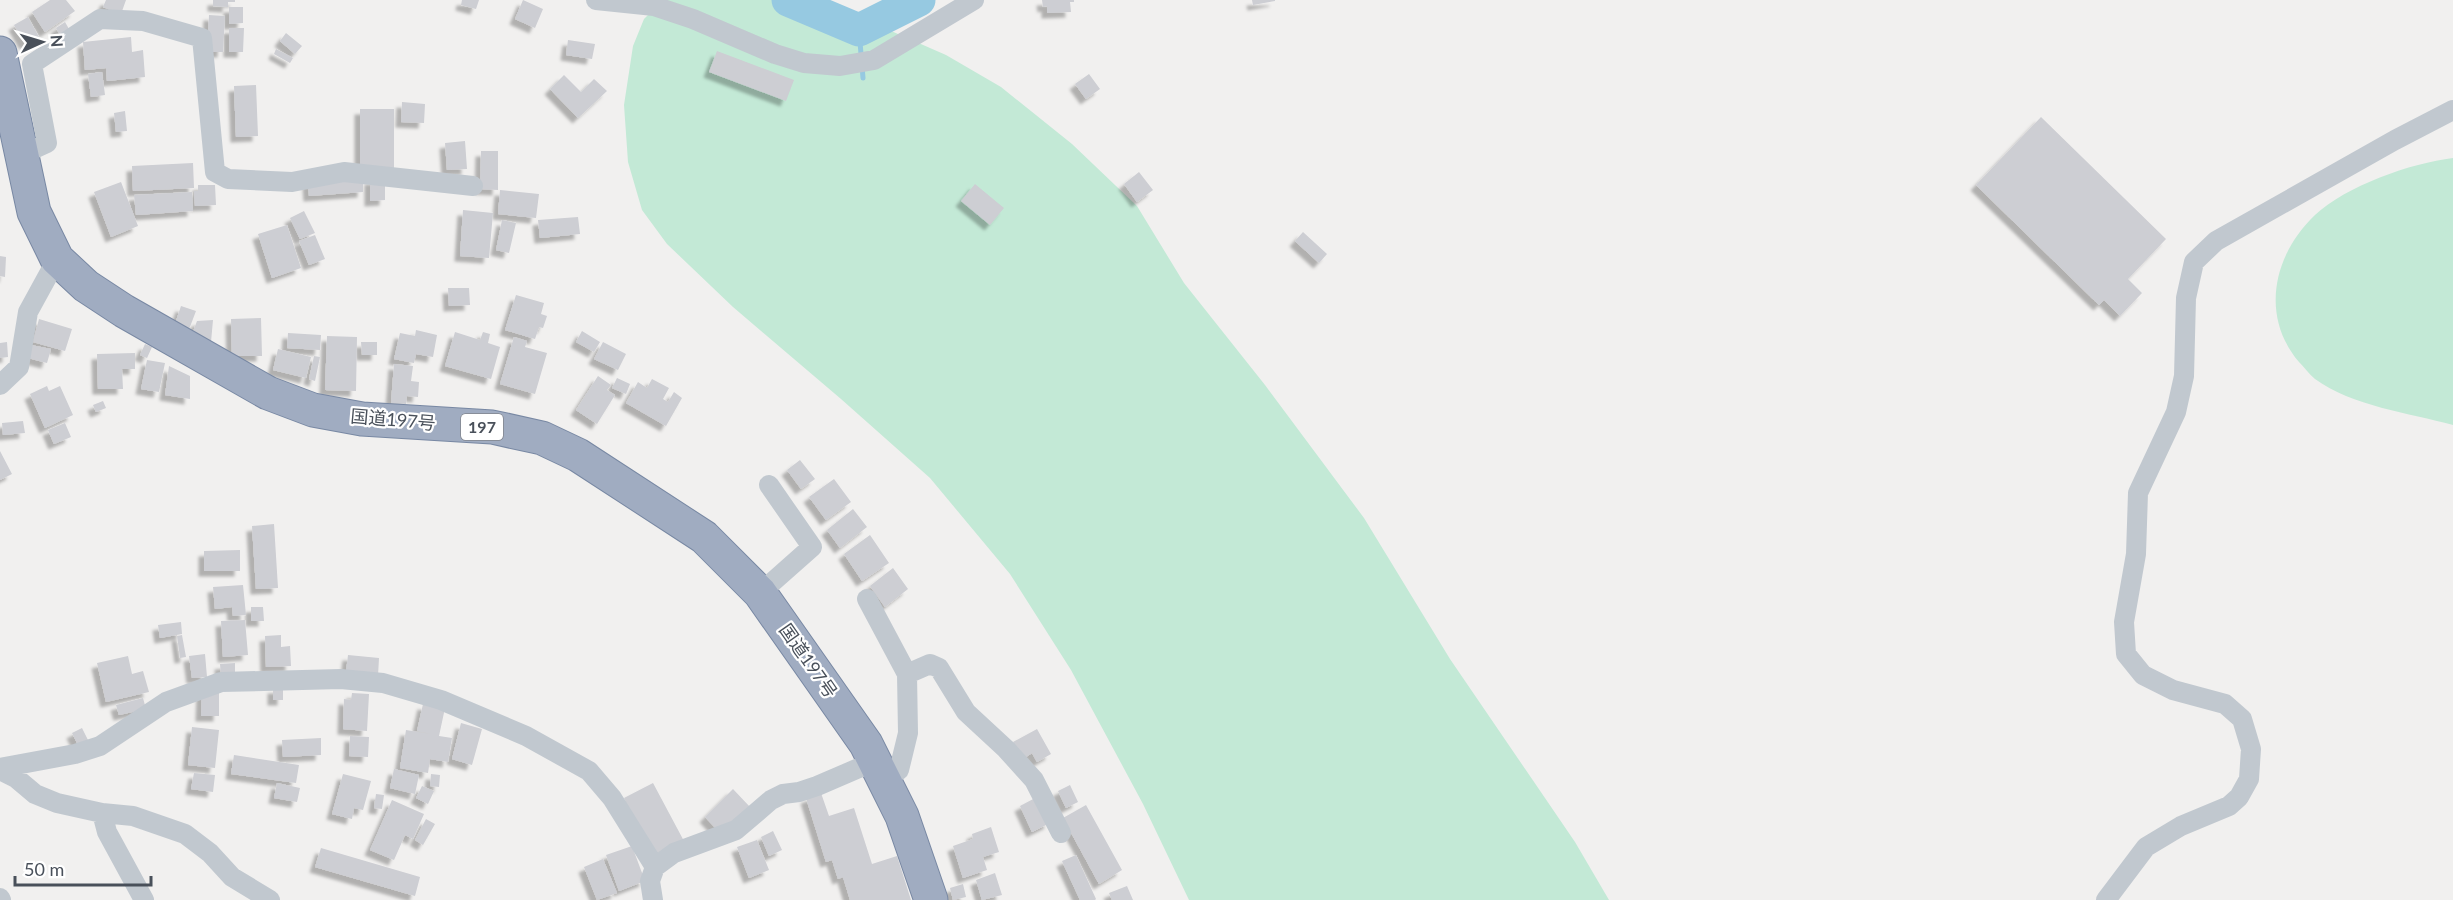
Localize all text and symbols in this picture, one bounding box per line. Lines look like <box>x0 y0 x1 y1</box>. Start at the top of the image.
north arrow <box>12 12 72 72</box>
text: N <box>48 34 67 48</box>
street label: 国道197号 <box>350 404 437 434</box>
road number: 197 <box>461 414 503 440</box>
street label: 国道197号 <box>775 619 842 702</box>
scale bar <box>15 849 152 887</box>
text: 50 m <box>24 858 64 880</box>

